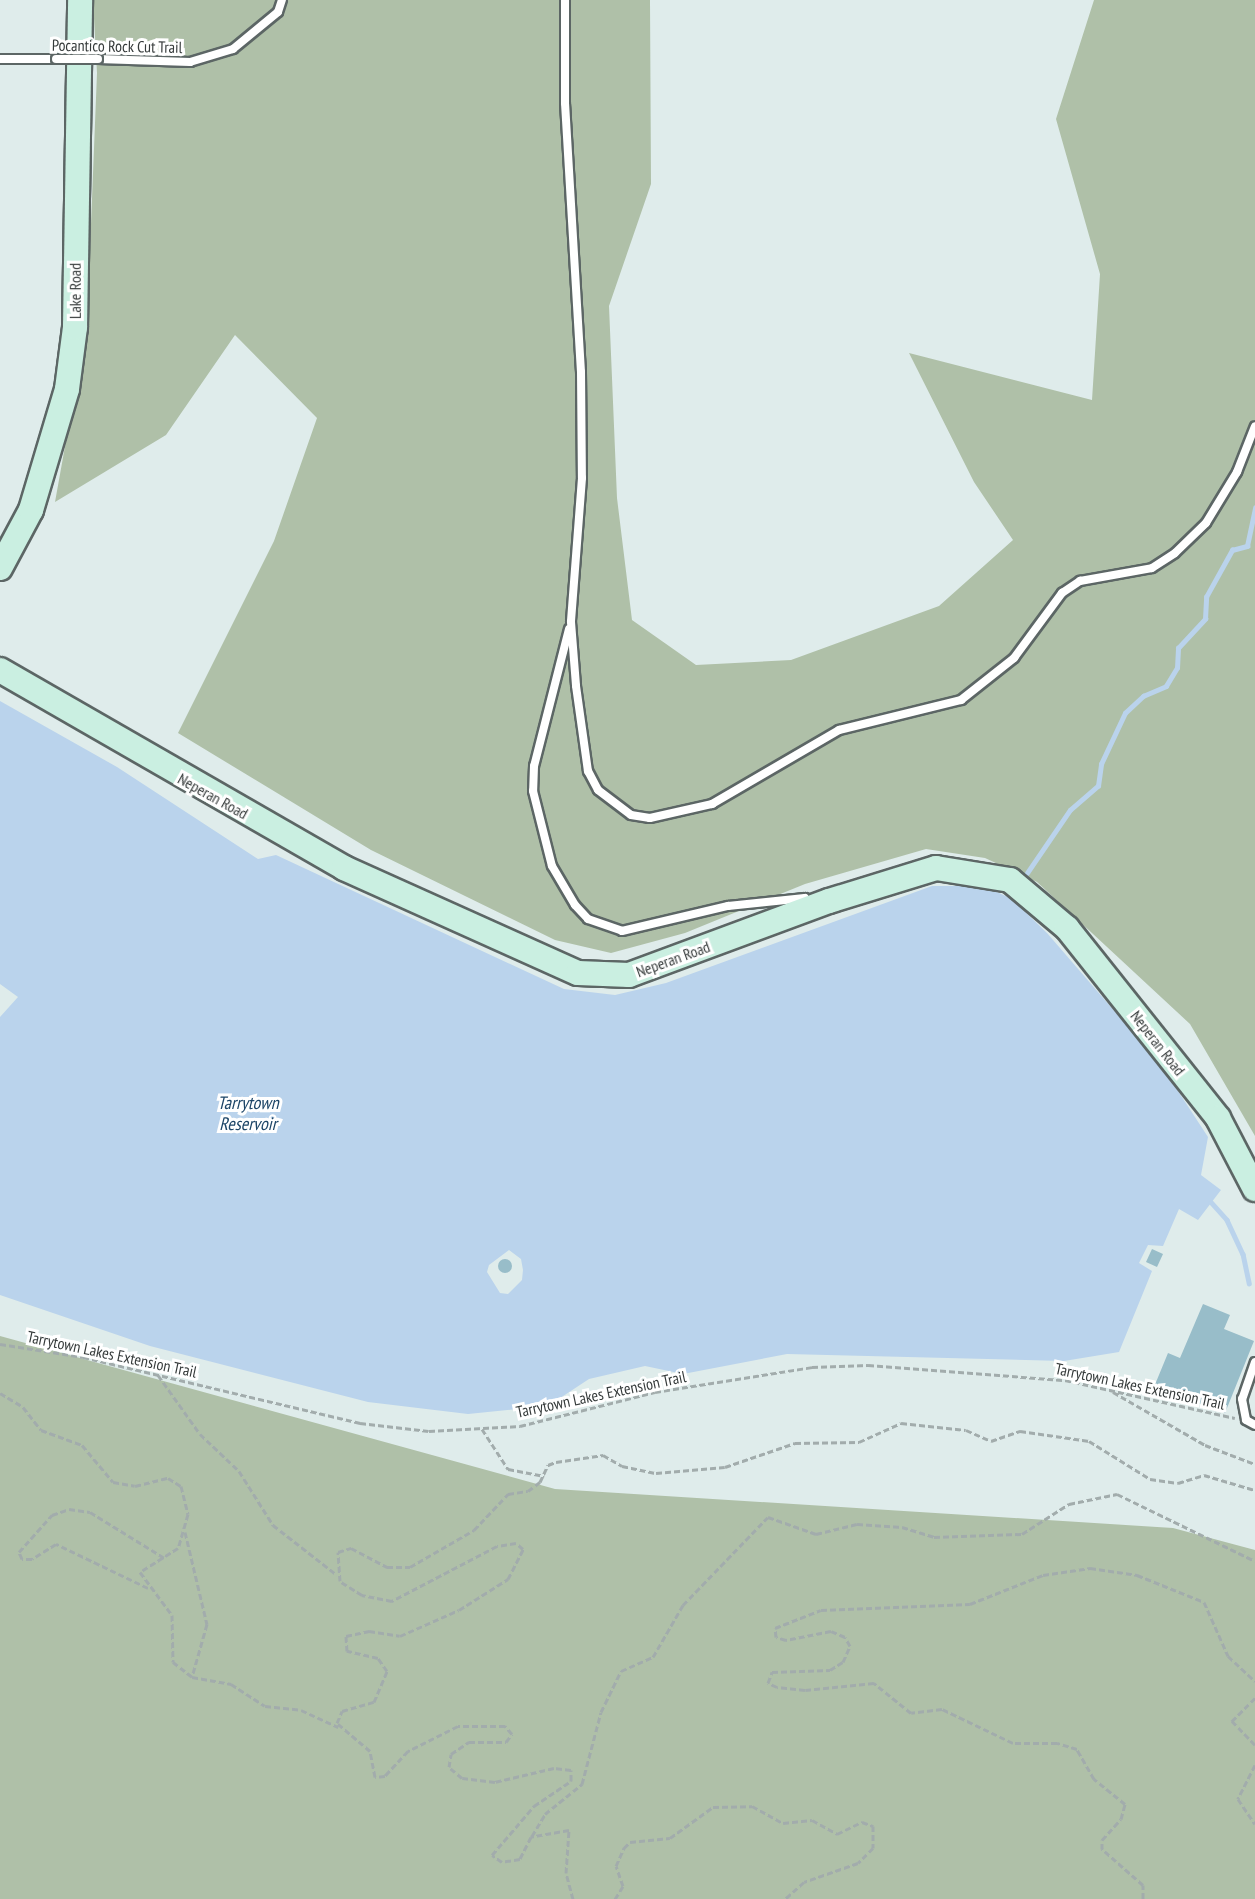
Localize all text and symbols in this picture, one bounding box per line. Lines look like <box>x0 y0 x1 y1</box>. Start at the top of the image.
street label: Pocantico Rock Cut Trail <box>51 35 183 57</box>
street label: Lake Road <box>65 263 85 319</box>
street label: Neperan Road <box>175 769 251 823</box>
street label: Neperan Road <box>633 937 713 981</box>
street label: Neperan Road <box>1127 1007 1189 1079</box>
water label: Tarrytown Reservoir <box>217 1093 279 1136</box>
street label: Tarrytown Lakes Extension Trail <box>25 1327 199 1381</box>
street label: Tarrytown Lakes Extension Trail <box>1053 1359 1227 1413</box>
street label: Tarrytown Lakes Extension Trail <box>514 1367 688 1421</box>

